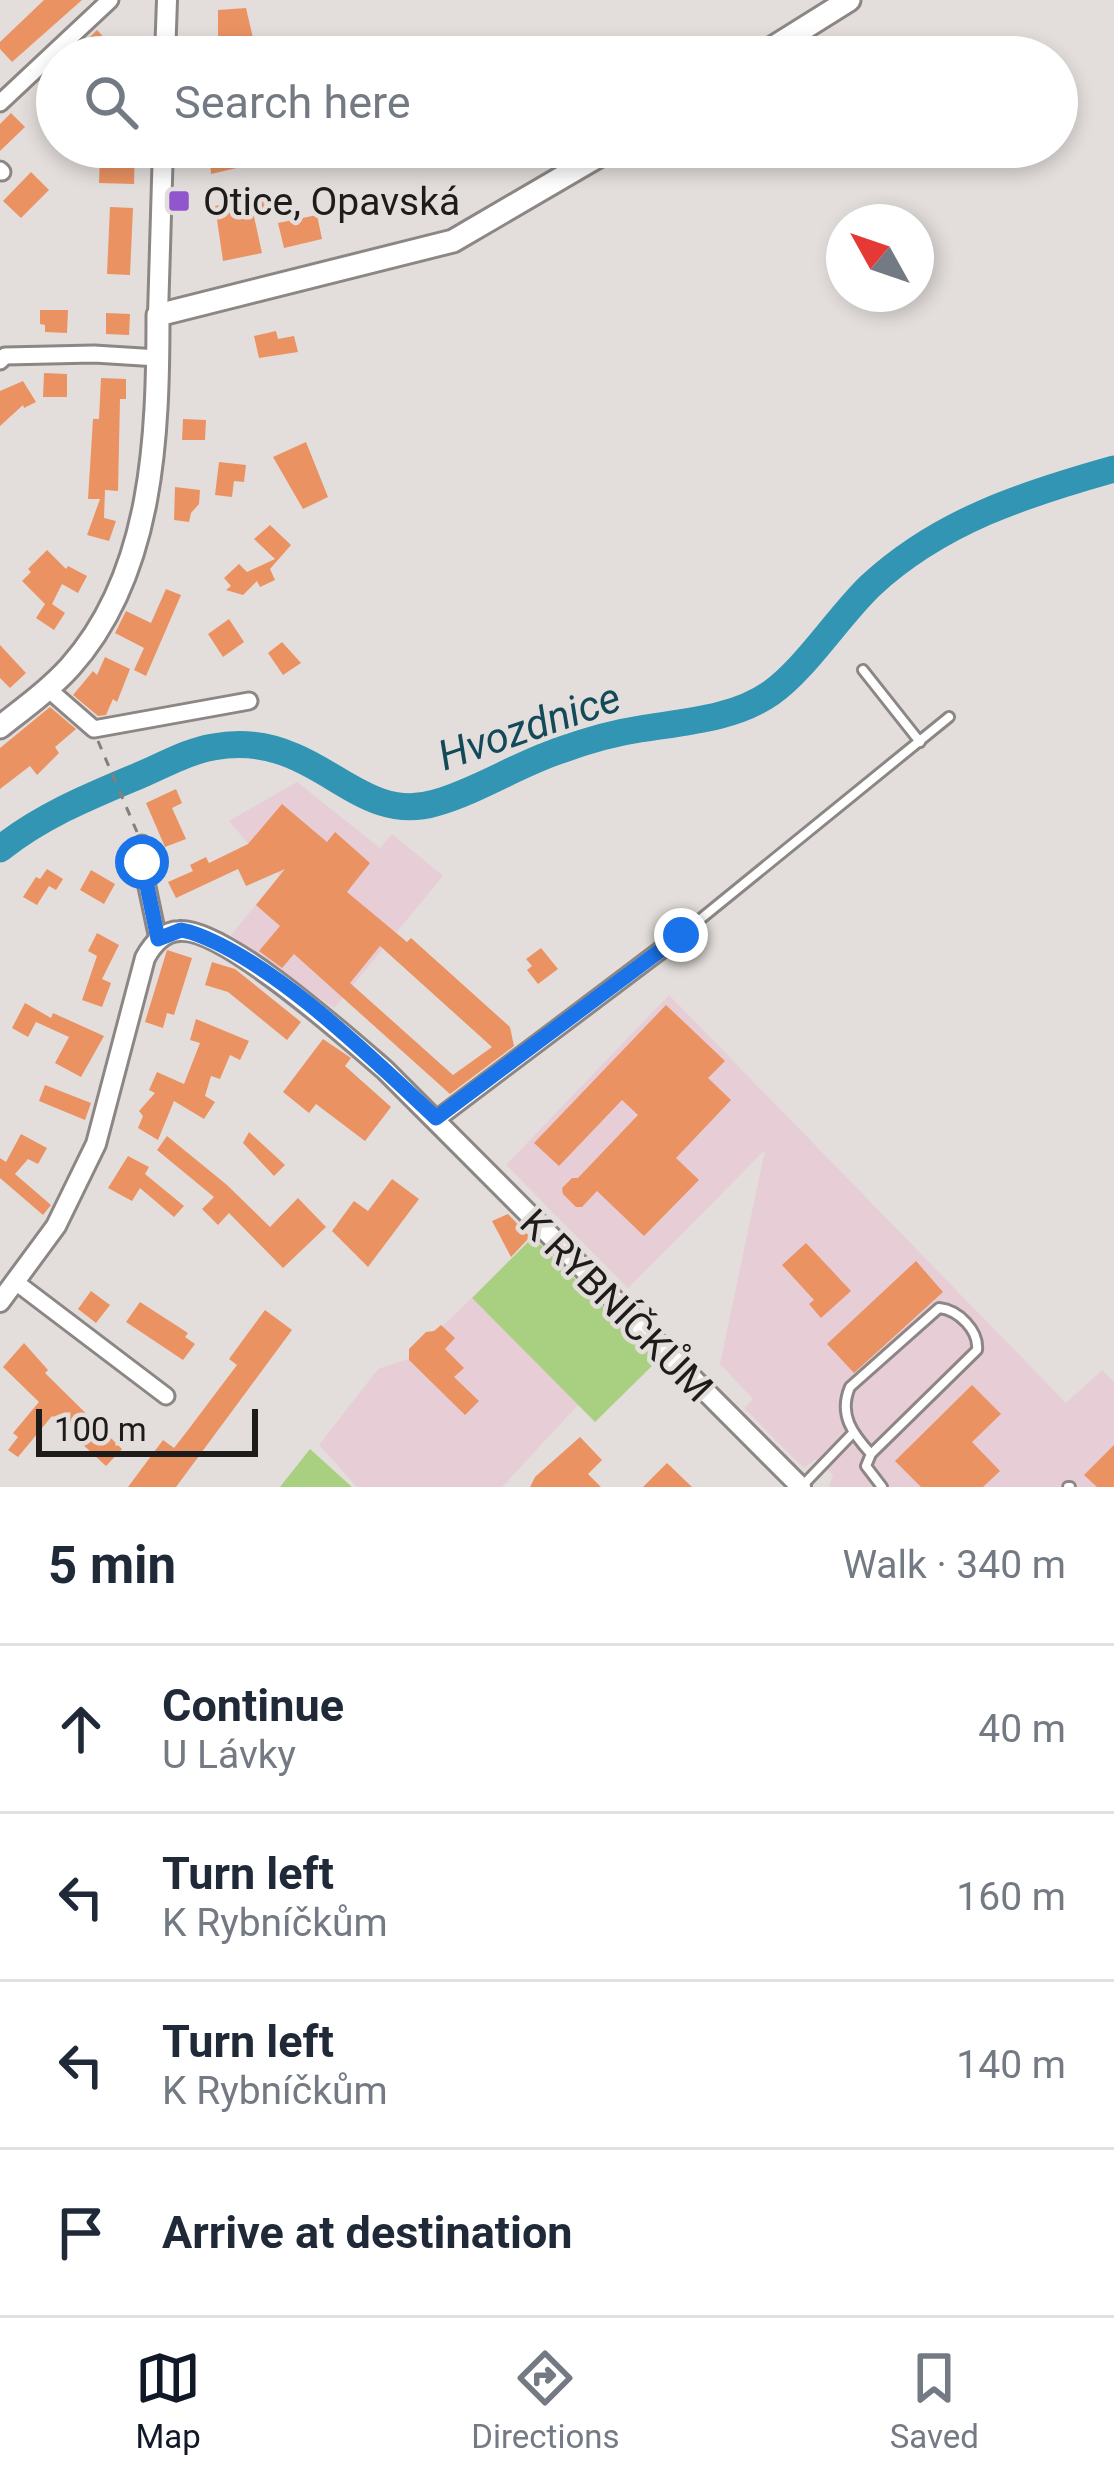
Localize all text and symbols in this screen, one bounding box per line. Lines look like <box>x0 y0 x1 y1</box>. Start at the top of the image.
search box <box>36 36 1078 168</box>
icon: search <box>78 69 144 135</box>
text: Search here <box>174 76 411 129</box>
place label: Otice, Opavská <box>203 179 460 225</box>
marker: Otice, Opavská <box>166 188 192 214</box>
north arrow <box>826 204 934 312</box>
water label: Hvozdnice <box>432 672 627 780</box>
route start <box>115 835 169 889</box>
route end <box>654 908 708 962</box>
street label: K RYBNÍČKŮM <box>511 1199 723 1411</box>
scale bar <box>36 1403 258 1456</box>
text: 100 m <box>54 1410 147 1449</box>
text: 5 min <box>48 1536 176 1595</box>
text: Walk · 340 m <box>842 1542 1066 1588</box>
text: Continue <box>162 1679 344 1732</box>
icon: ahead <box>48 1696 114 1762</box>
text: 40 m <box>978 1706 1066 1752</box>
text: U Lávky <box>162 1732 296 1778</box>
text: Turn left <box>162 1847 334 1900</box>
icon: left <box>48 1864 114 1930</box>
text: 160 m <box>956 1874 1066 1920</box>
text: K Rybníčkům <box>162 1900 388 1946</box>
text: Turn left <box>162 2015 334 2068</box>
icon: left <box>48 2032 114 2098</box>
text: 140 m <box>956 2042 1066 2088</box>
text: K Rybníčkům <box>162 2068 388 2114</box>
icon: arrive <box>48 2200 114 2266</box>
text: Arrive at destination <box>162 2206 573 2259</box>
tab: Map <box>135 2345 201 2456</box>
tab: Directions <box>471 2345 620 2456</box>
tab: Saved <box>890 2345 979 2456</box>

